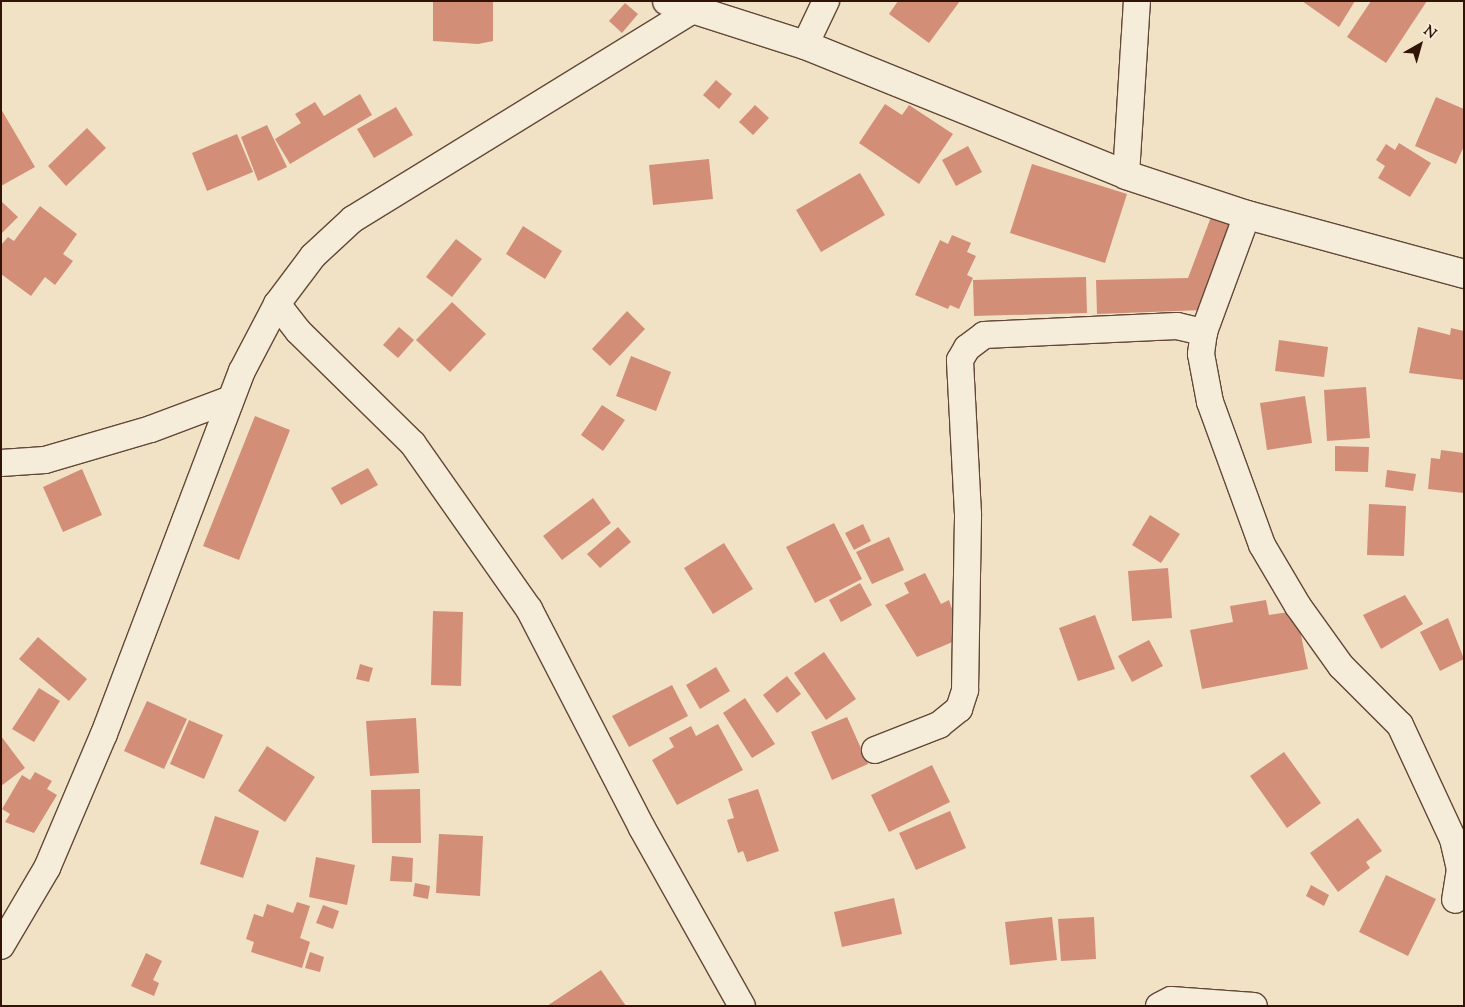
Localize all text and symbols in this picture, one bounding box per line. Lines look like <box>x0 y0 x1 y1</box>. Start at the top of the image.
north arrow <box>1395 20 1445 70</box>
text: N <box>1419 22 1440 45</box>

